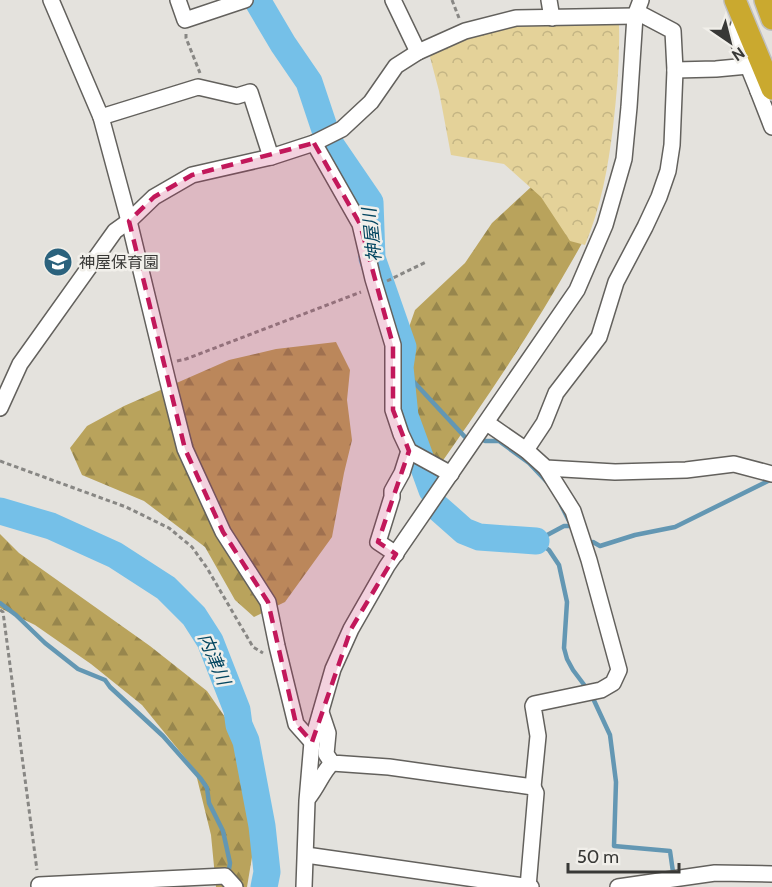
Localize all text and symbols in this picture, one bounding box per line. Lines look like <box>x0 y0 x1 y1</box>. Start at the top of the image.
north arrow <box>700 12 760 72</box>
text: N <box>728 43 748 65</box>
water label: 神屋川 <box>358 205 386 263</box>
school or university icon: 神屋保育園 <box>42 246 74 278</box>
place label: 神屋保育園 <box>79 253 159 272</box>
water label: 内津川 <box>193 630 235 690</box>
scale bar <box>568 836 679 874</box>
text: 50 m <box>577 846 619 868</box>

